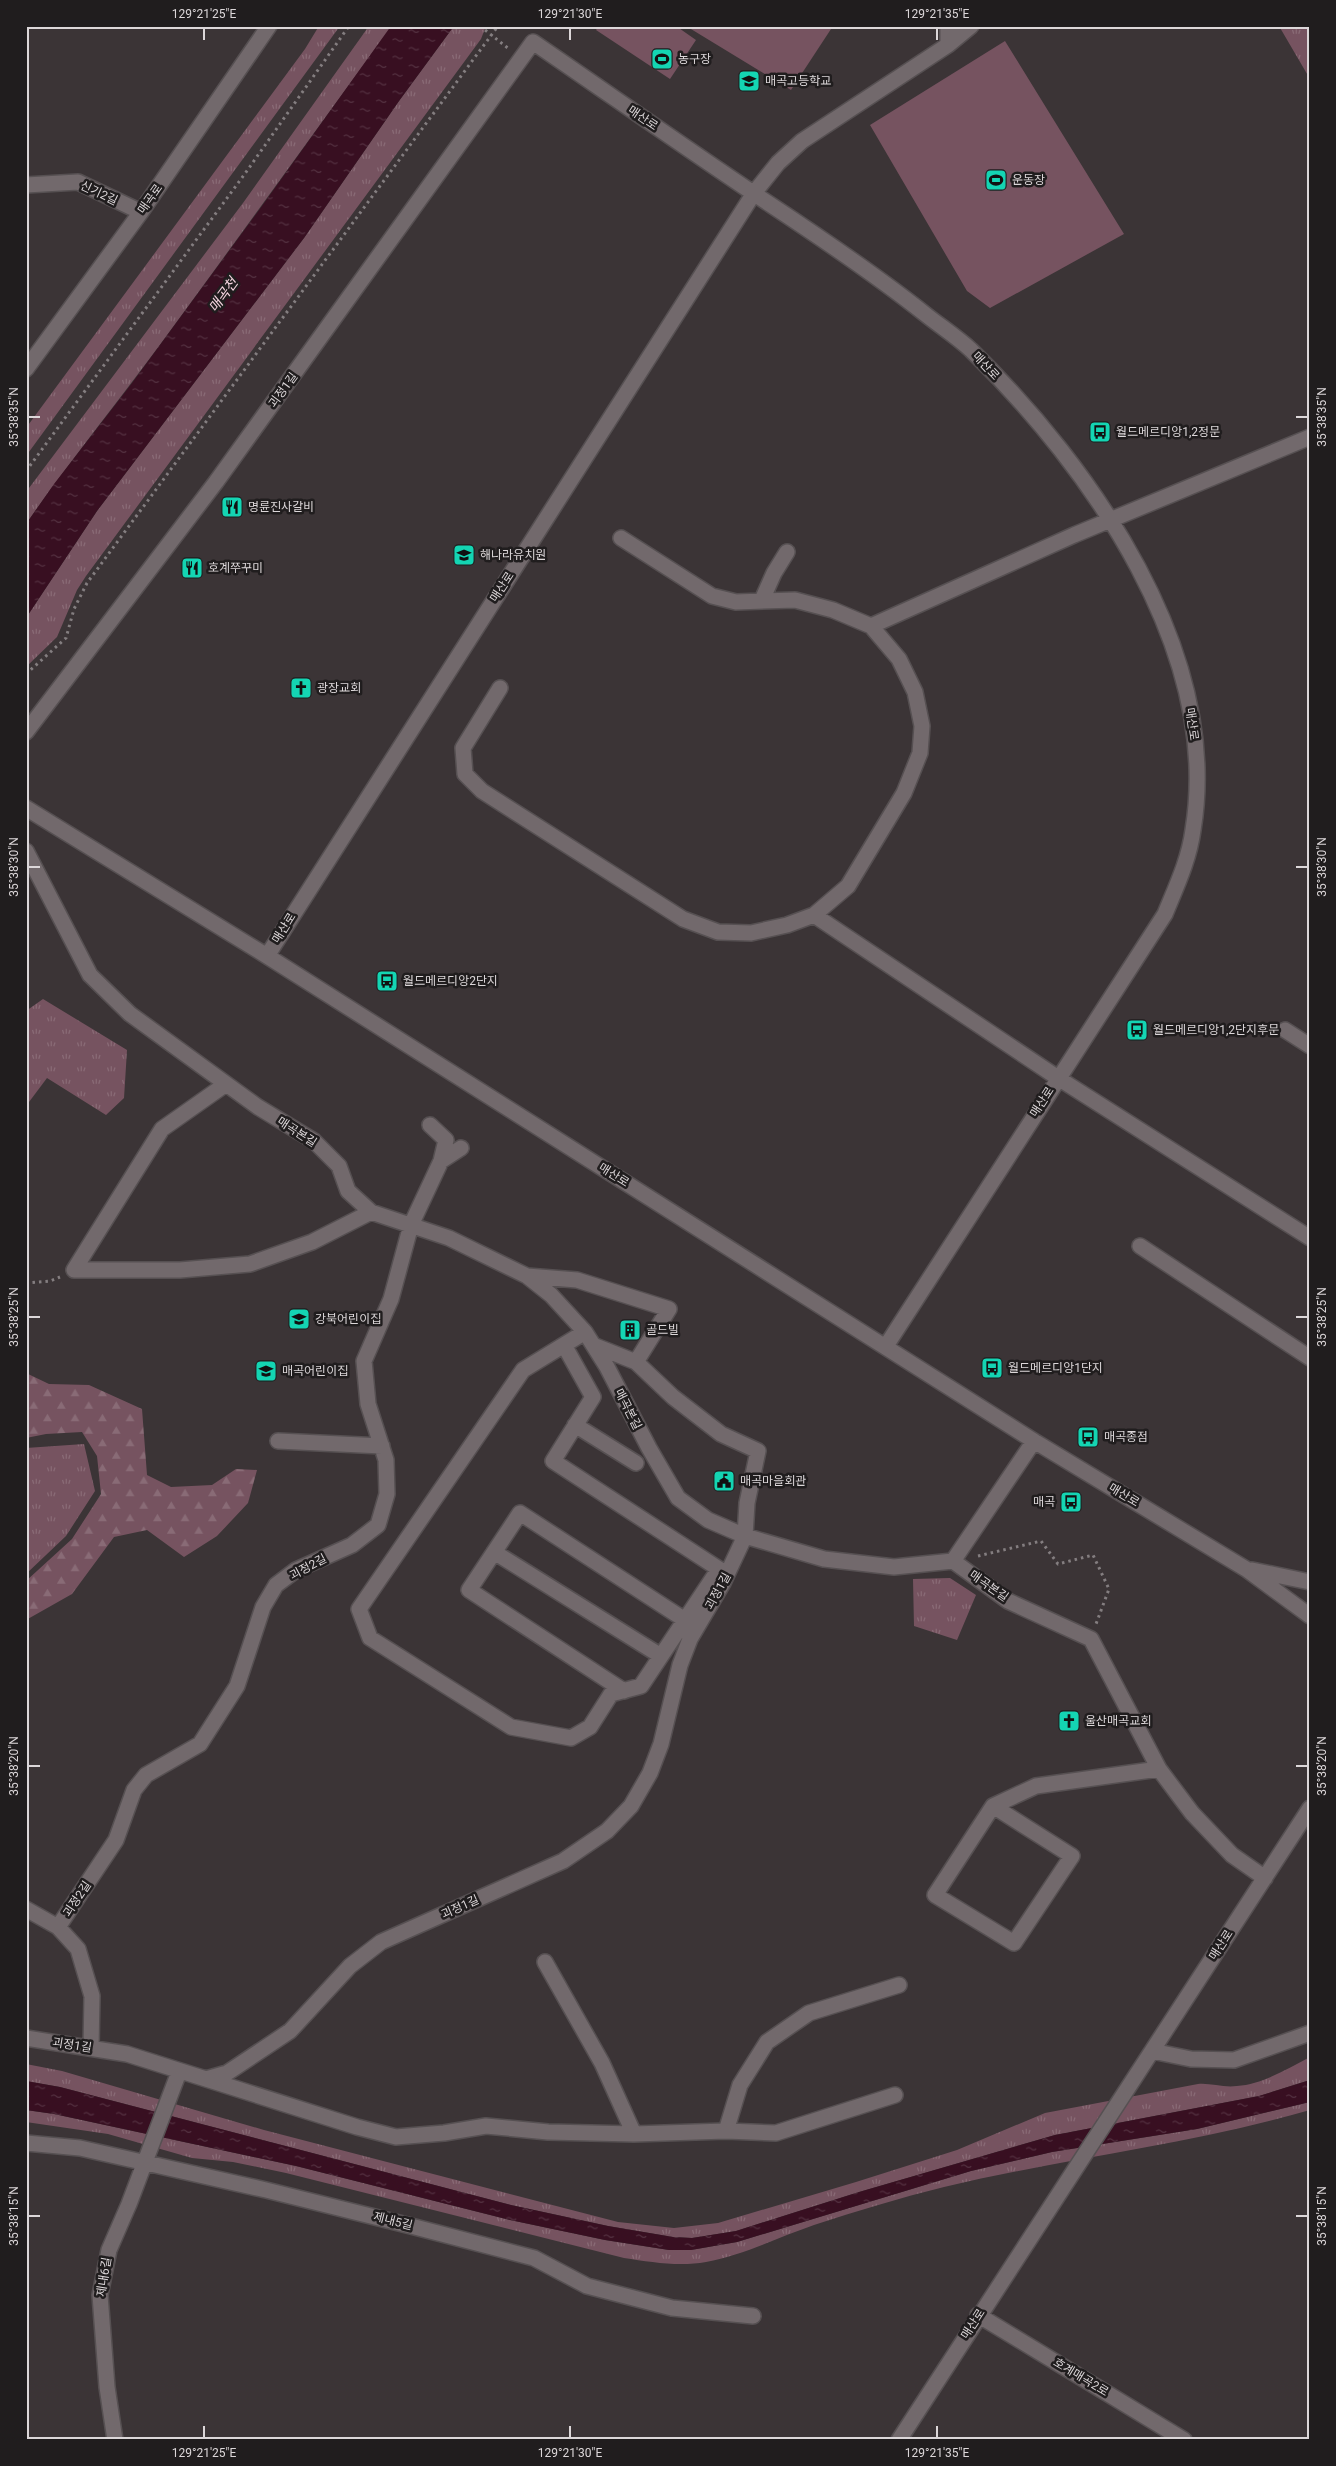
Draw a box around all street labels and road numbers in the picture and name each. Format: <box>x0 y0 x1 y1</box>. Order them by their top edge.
street label: 매산로 <box>625 103 661 133</box>
street label: 신기2길 <box>78 178 120 208</box>
street label: 매곡로 <box>135 181 165 217</box>
street label: 매산로 <box>970 349 1002 383</box>
street label: 괴정1길 <box>266 370 300 410</box>
street label: 매산로 <box>487 569 517 605</box>
street label: 매산로 <box>1183 707 1201 741</box>
street label: 매산로 <box>269 910 299 946</box>
street label: 매산로 <box>1027 1084 1057 1120</box>
street label: 매곡본길 <box>275 1114 319 1150</box>
street label: 매산로 <box>596 1160 632 1190</box>
street label: 매곡본길 <box>612 1386 644 1432</box>
street label: 매산로 <box>1106 1480 1142 1510</box>
street label: 괴정2길 <box>287 1551 329 1583</box>
street label: 매곡본길 <box>967 1568 1011 1604</box>
street label: 괴정1길 <box>702 1570 734 1612</box>
street label: 괴정2길 <box>60 1879 94 1919</box>
street label: 괴정1길 <box>439 1892 481 1922</box>
street label: 매산로 <box>1206 1927 1236 1963</box>
street label: 괴정1길 <box>51 2035 93 2055</box>
street label: 제내5길 <box>372 2209 414 2233</box>
street label: 제내6길 <box>94 2256 114 2298</box>
street label: 매산로 <box>958 2306 988 2342</box>
street label: 호계매곡2로 <box>1051 2355 1111 2399</box>

